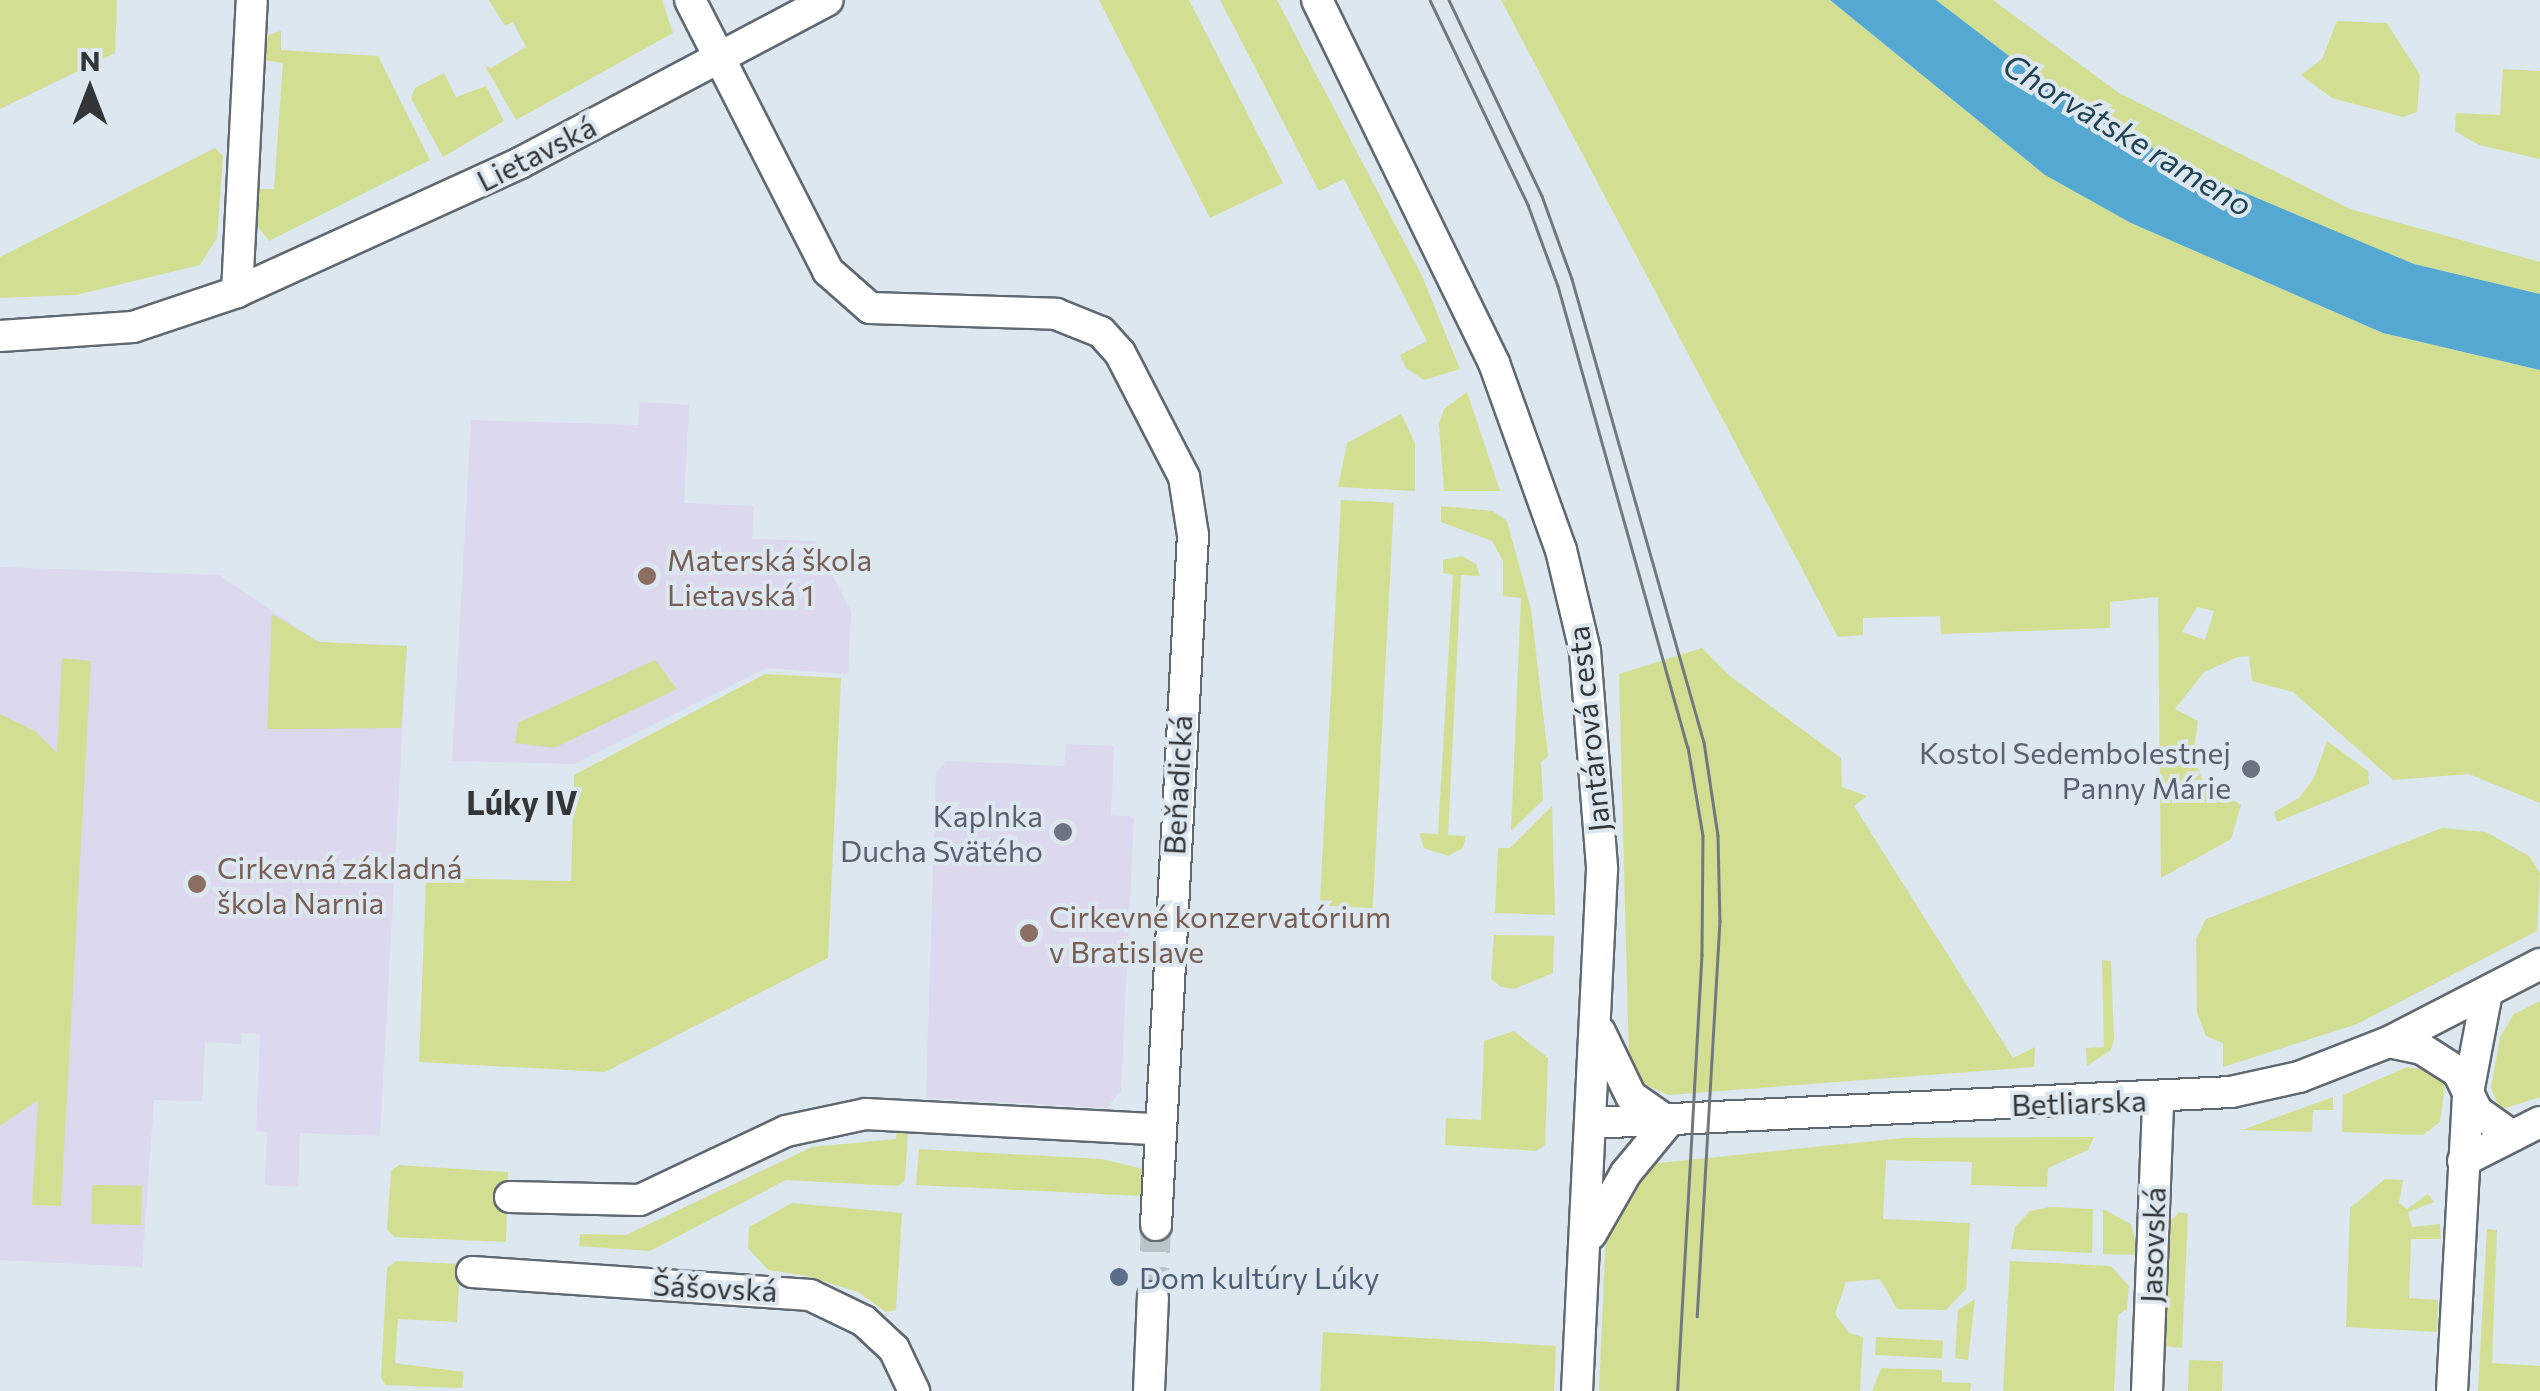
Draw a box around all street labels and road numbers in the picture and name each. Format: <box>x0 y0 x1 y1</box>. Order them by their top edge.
street label: Lietavská <box>470 108 602 198</box>
street label: Jantárová cesta <box>1559 624 1617 834</box>
street label: Beňadická <box>1155 714 1199 856</box>
street label: Betliarska <box>2011 1082 2147 1122</box>
street label: Jasovská <box>2132 1186 2172 1304</box>
street label: Šášovská <box>652 1266 778 1308</box>

